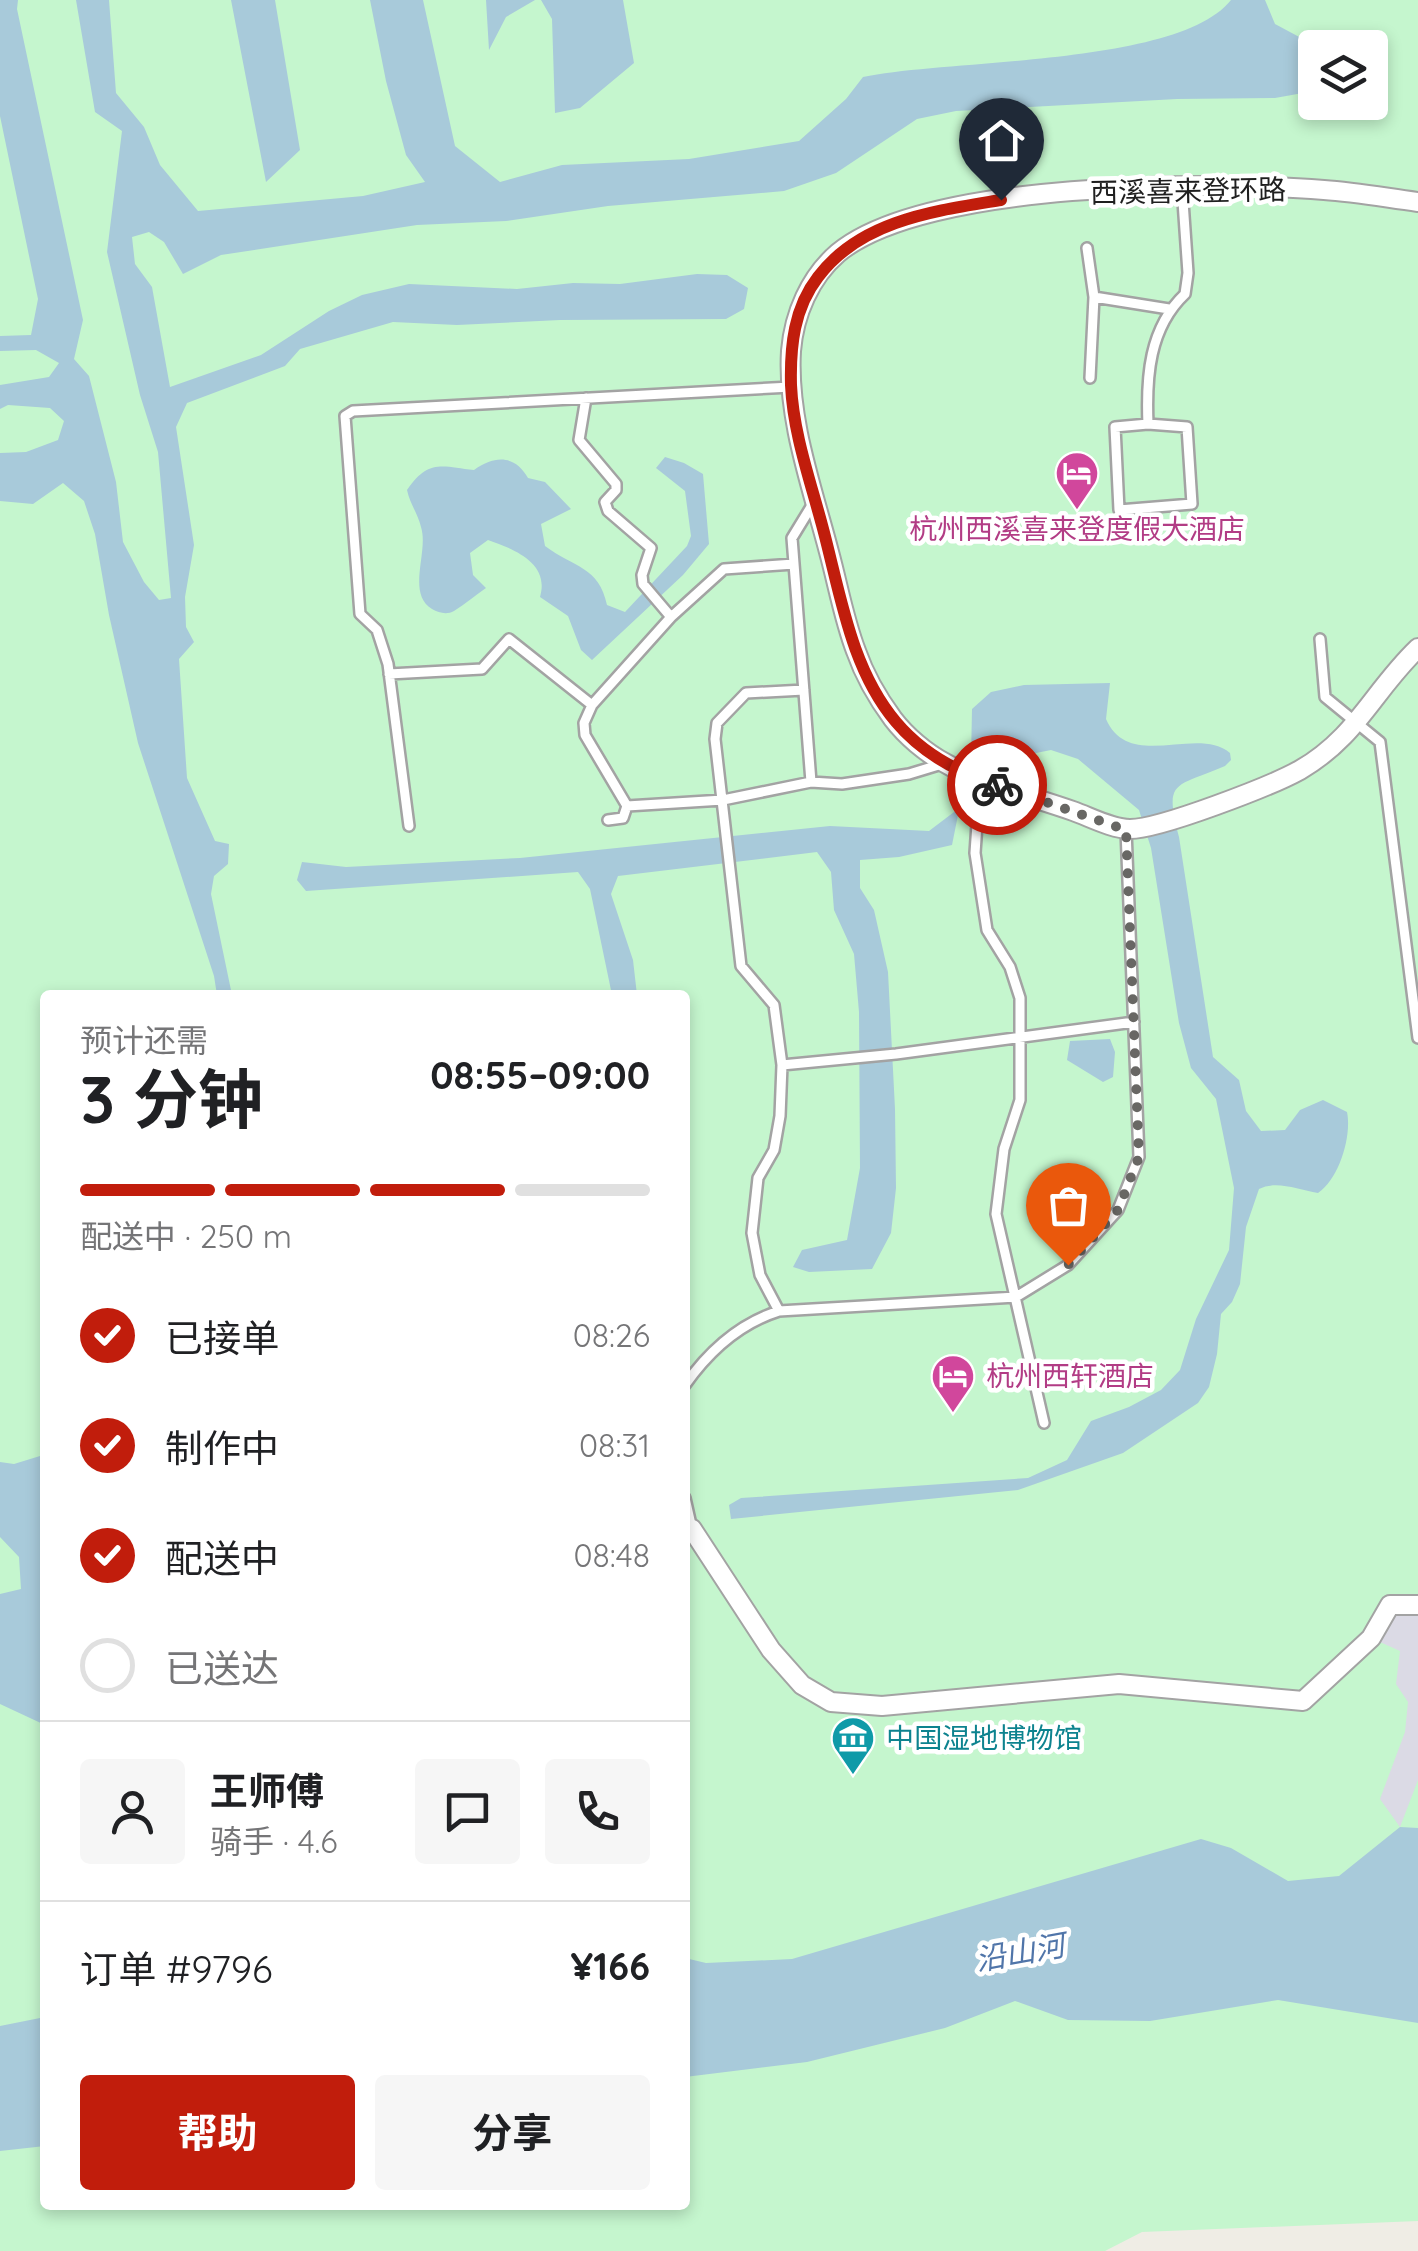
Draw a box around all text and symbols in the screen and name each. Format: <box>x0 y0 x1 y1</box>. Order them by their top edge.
map controls <box>1298 30 1388 120</box>
button: layers <box>1298 30 1388 120</box>
pin <box>959 98 1044 201</box>
icon: home <box>974 113 1029 168</box>
street label: 西溪喜来登环路 <box>1090 171 1286 210</box>
hotel icon: 杭州西溪喜来登度假大酒店 <box>1054 450 1100 511</box>
place label: 杭州西溪喜来登度假大酒店 <box>909 511 1245 546</box>
courier <box>947 735 1047 835</box>
icon: bike <box>970 758 1025 813</box>
text: 预计还需 <box>80 1020 208 1060</box>
text: 08:55–09:00 <box>430 1051 650 1099</box>
text: 3 分钟 <box>80 1058 263 1139</box>
pin <box>1026 1163 1111 1266</box>
icon: bag <box>1041 1178 1096 1233</box>
text: 配送中 · 250 m <box>80 1216 292 1256</box>
icon: check <box>80 1308 135 1363</box>
text: 已接单 <box>165 1314 279 1362</box>
text: 08:26 <box>573 1315 650 1355</box>
hotel icon: 杭州西轩酒店 <box>930 1353 976 1414</box>
place label: 杭州西轩酒店 <box>986 1358 1154 1393</box>
icon: check <box>80 1418 135 1473</box>
text: 制作中 <box>165 1424 279 1472</box>
text: 08:31 <box>579 1425 650 1465</box>
icon: check <box>80 1528 135 1583</box>
text: 配送中 <box>165 1534 279 1582</box>
text: 08:48 <box>574 1535 650 1575</box>
text: 已送达 <box>165 1644 279 1692</box>
museum icon: 中国湿地博物馆 <box>830 1715 876 1776</box>
place label: 中国湿地博物馆 <box>886 1720 1082 1755</box>
button: person <box>80 1759 185 1864</box>
button: chat <box>415 1759 520 1864</box>
button: phone <box>545 1759 650 1864</box>
text: 王师傅 <box>210 1767 324 1815</box>
text: 骑手 · 4.6 <box>210 1821 338 1861</box>
water label: 沿山河 <box>972 1925 1072 1979</box>
text: ¥166 <box>571 1942 650 1990</box>
text: 订单 #9796 <box>80 1945 272 1993</box>
button: 帮助 <box>80 2075 355 2190</box>
button: 分享 <box>375 2075 650 2190</box>

